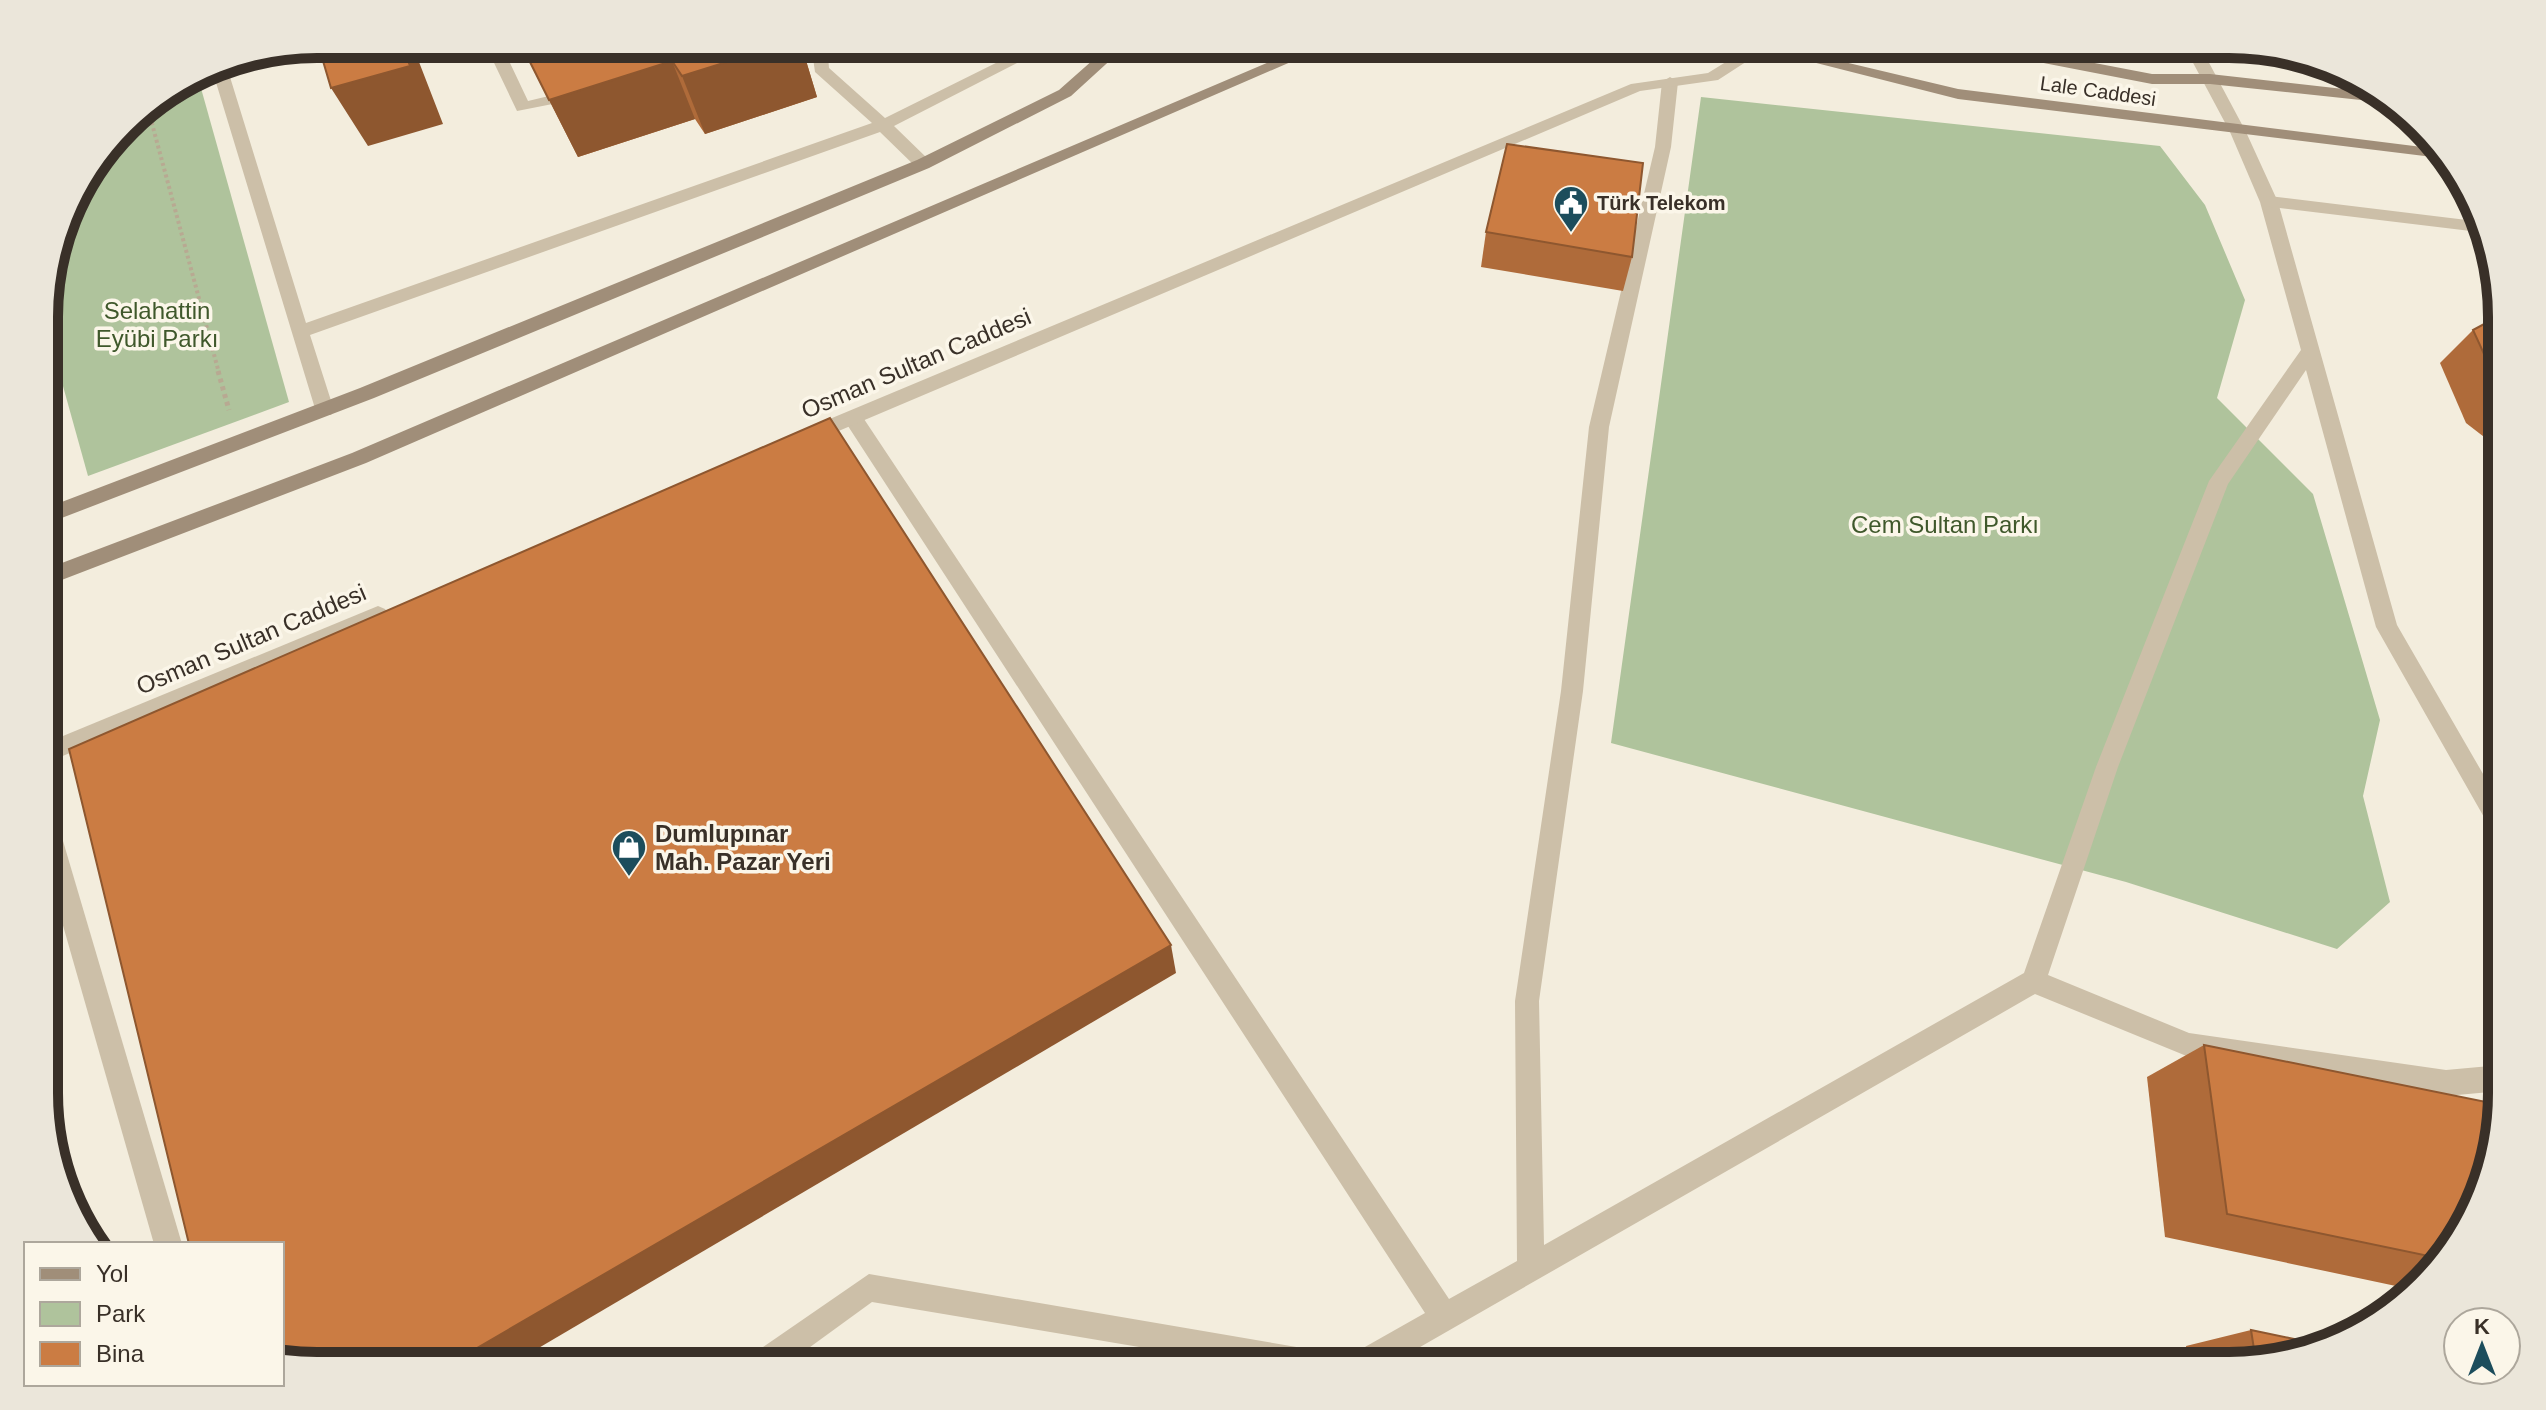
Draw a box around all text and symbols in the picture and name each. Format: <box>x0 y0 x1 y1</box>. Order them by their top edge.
street label: Lale Caddesi <box>2039 72 2157 110</box>
public building icon: Türk Telekom <box>1552 184 1590 234</box>
place label: Türk Telekom <box>1597 192 1726 214</box>
park label: Selahattin Eyübi Parkı <box>96 297 218 352</box>
street label: Osman Sultan Caddesi <box>797 302 1035 424</box>
park label: Cem Sultan Parkı <box>1851 511 2039 538</box>
street label: Osman Sultan Caddesi <box>132 578 370 700</box>
place label: Dumlupınar Mah. Pazar Yeri <box>655 820 831 875</box>
shop icon: Dumlupınar Mah. Pazar Yeri <box>610 828 648 878</box>
legend <box>24 1242 284 1386</box>
text: Yol <box>96 1260 128 1287</box>
text: Park <box>96 1300 146 1327</box>
north arrow <box>2442 1306 2522 1386</box>
text: K <box>2474 1314 2490 1339</box>
text: Bina <box>96 1340 145 1367</box>

